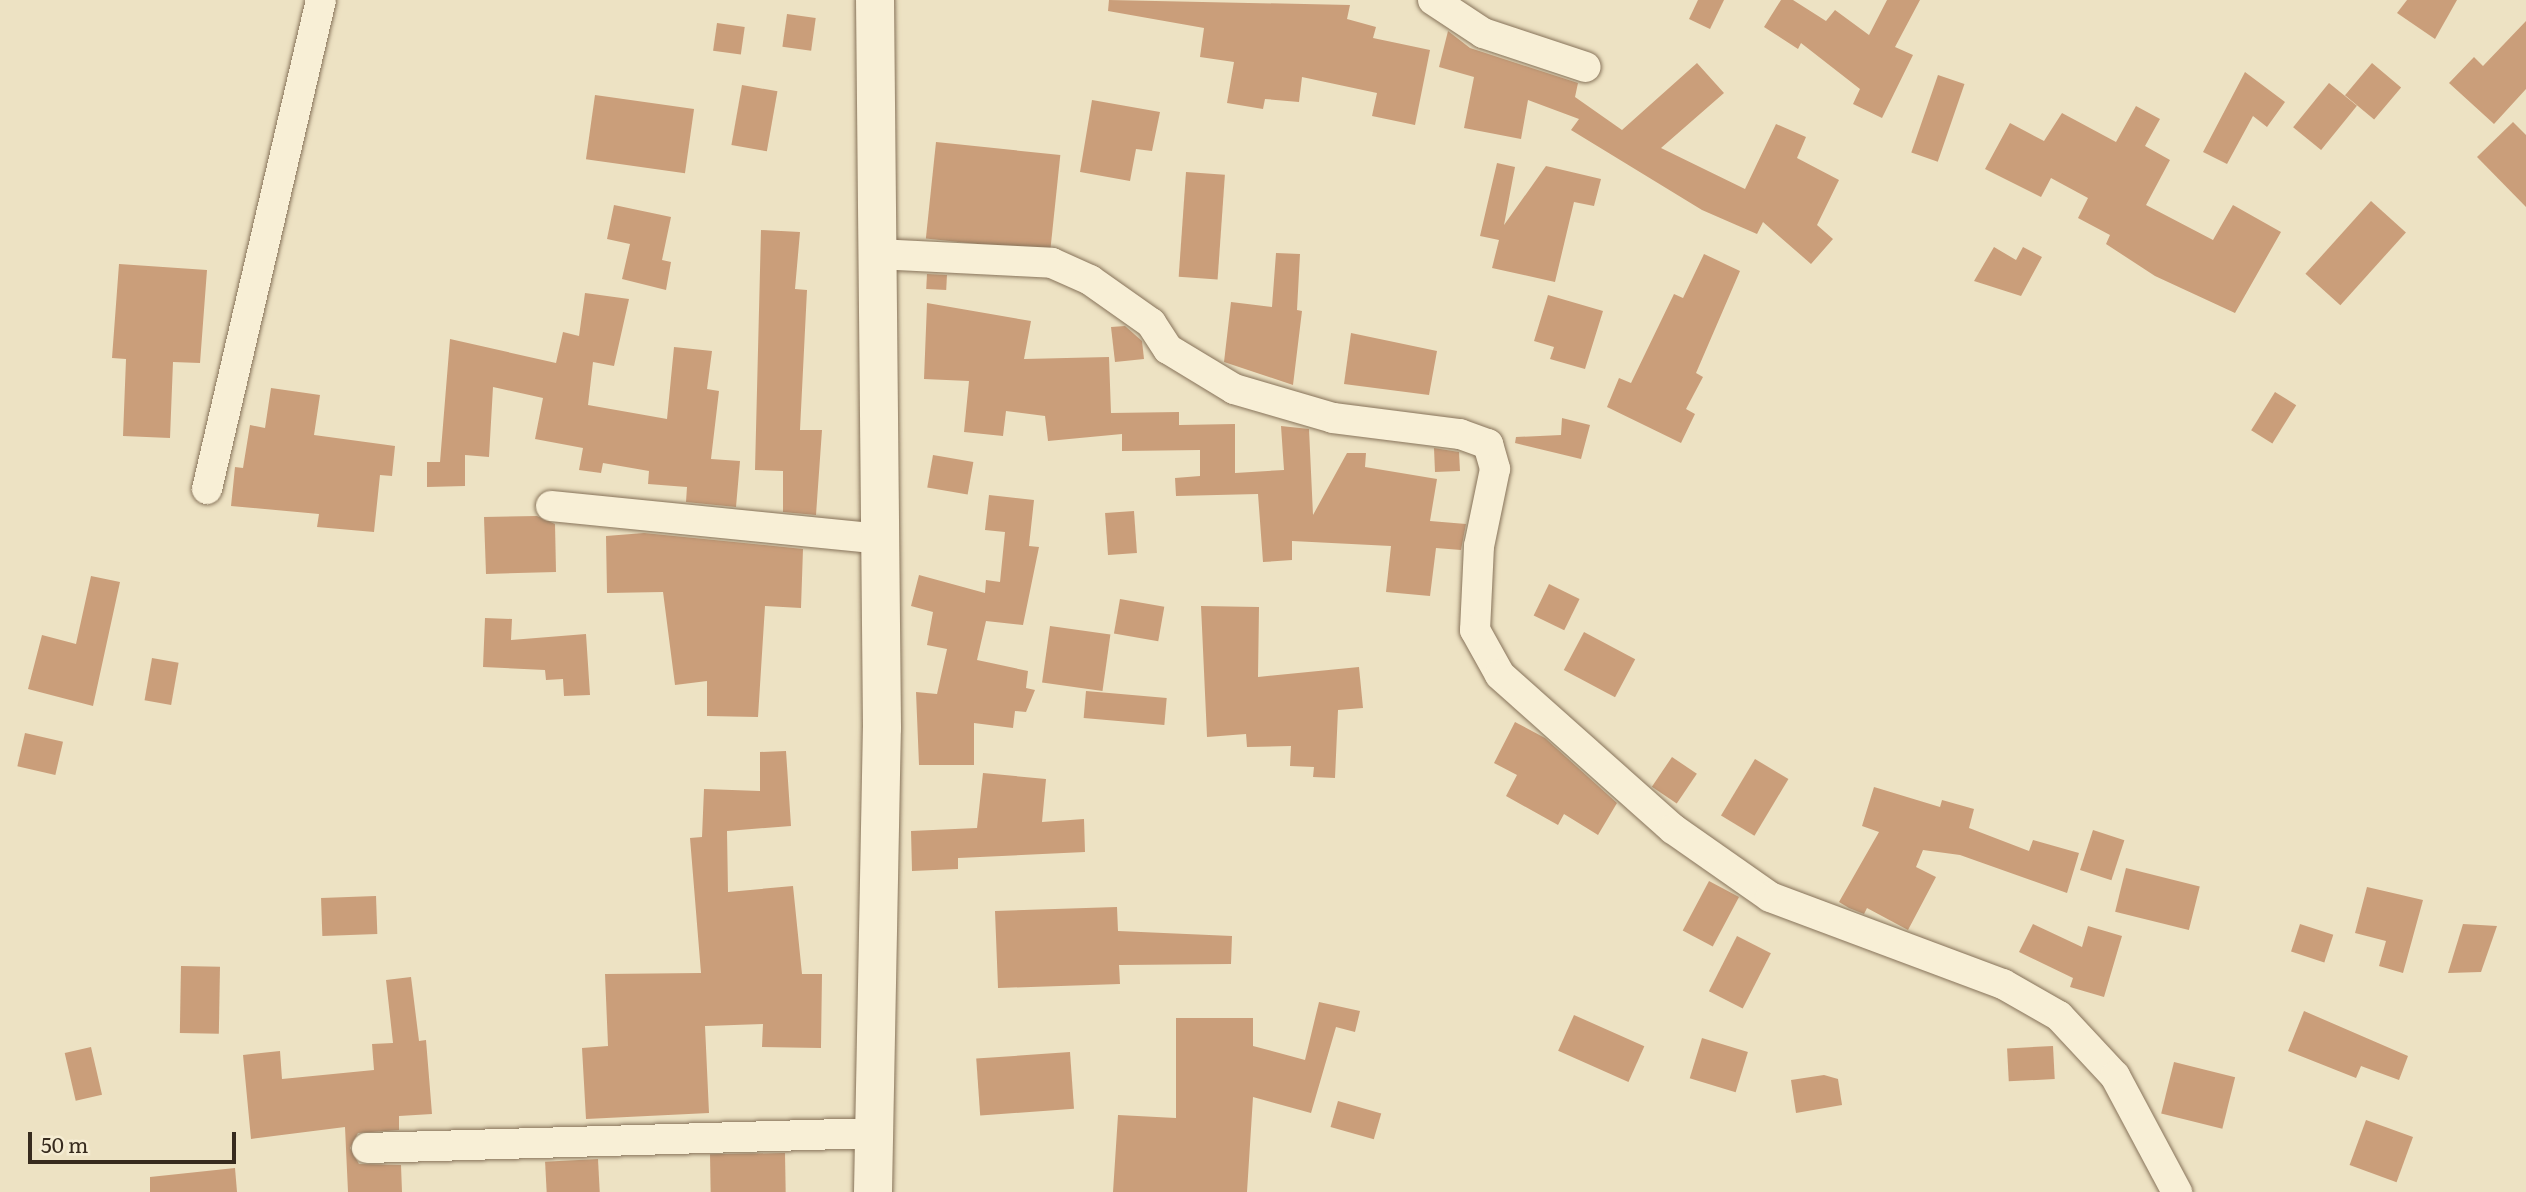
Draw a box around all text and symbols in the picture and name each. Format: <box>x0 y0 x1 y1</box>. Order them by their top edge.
scale bar <box>32 1118 240 1162</box>
text: 50 m <box>41 1128 88 1159</box>

